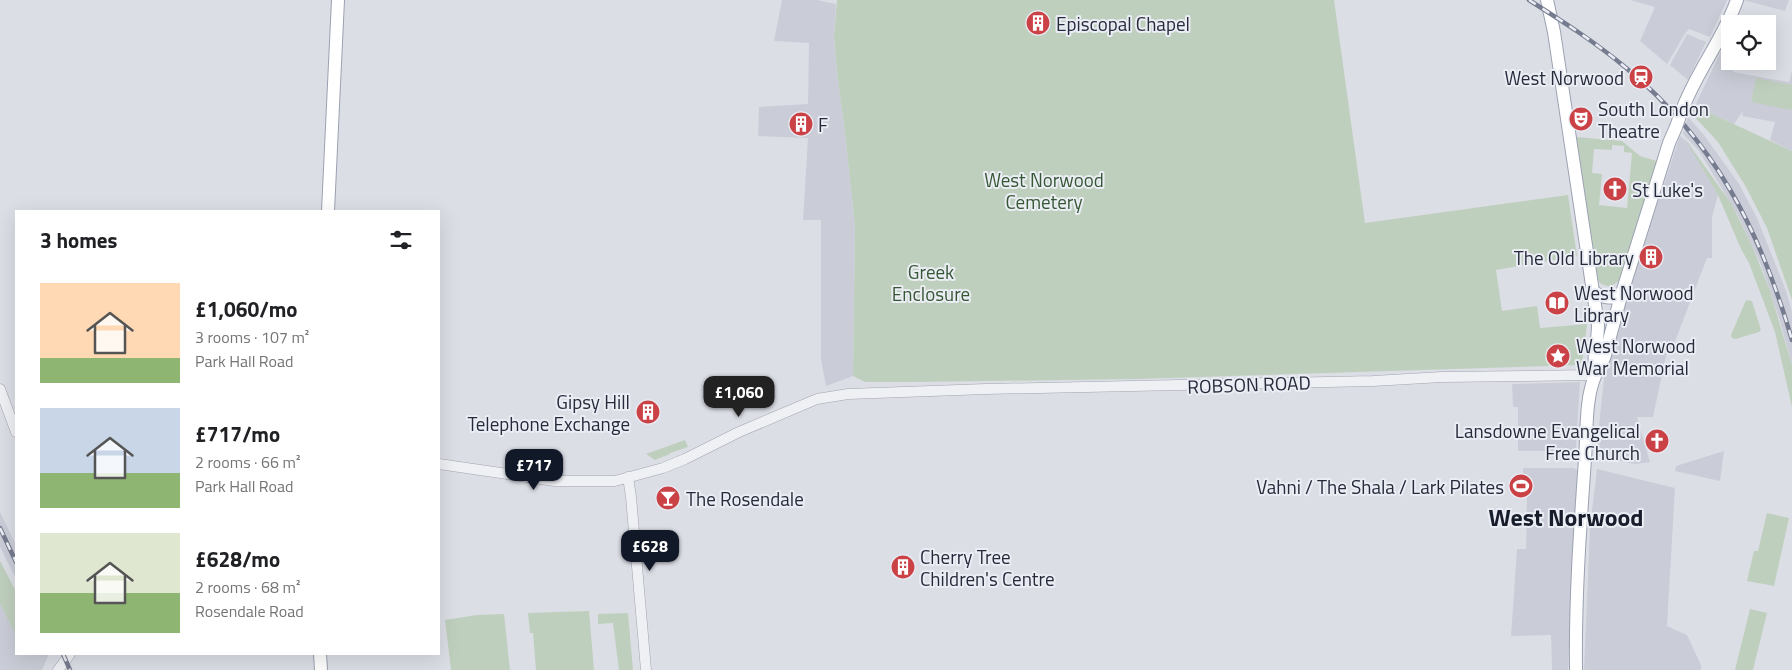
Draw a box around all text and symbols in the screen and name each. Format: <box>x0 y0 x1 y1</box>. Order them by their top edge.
place label: Episcopal Chapel <box>1056 9 1190 38</box>
building icon: Episcopal Chapel <box>1025 10 1051 36</box>
map controls <box>1721 15 1776 70</box>
button: locate <box>1721 15 1776 70</box>
place label: West Norwood <box>1504 63 1624 92</box>
station icon: West Norwood <box>1628 64 1654 90</box>
place label: South London Theatre <box>1598 94 1709 145</box>
theatre icon: South London Theatre <box>1568 106 1594 132</box>
place label: F <box>818 110 828 139</box>
building icon: F <box>788 111 814 137</box>
park label: West Norwood Cemetery <box>984 165 1104 216</box>
place label: St Luke's <box>1632 175 1703 204</box>
church icon: St Luke's <box>1602 176 1628 202</box>
text: 3 homes <box>40 224 117 256</box>
icon: filters <box>387 226 415 254</box>
place label: The Old Library <box>1514 243 1634 272</box>
building icon: The Old Library <box>1638 244 1664 270</box>
park label: Greek Enclosure <box>892 257 970 308</box>
place label: West Norwood Library <box>1574 278 1694 329</box>
library icon: West Norwood Library <box>1544 290 1570 316</box>
text: £1,060/mo <box>195 293 297 325</box>
icon: home <box>80 303 140 363</box>
text: 3 rooms · 107 m² <box>195 325 309 349</box>
place label: West Norwood War Memorial <box>1576 331 1696 382</box>
place icon: West Norwood War Memorial <box>1545 343 1571 369</box>
text: Park Hall Road <box>195 349 294 373</box>
street label: ROBSON ROAD <box>1187 367 1311 401</box>
pin: £1,060 <box>698 376 780 418</box>
text: £1,060 <box>714 380 764 404</box>
place label: Gipsy Hill Telephone Exchange <box>467 387 630 438</box>
building icon: Gipsy Hill Telephone Exchange <box>635 399 661 425</box>
place label: Lansdowne Evangelical Free Church <box>1455 416 1640 467</box>
text: £717/mo <box>195 418 280 450</box>
icon: home <box>80 428 140 488</box>
church icon: Lansdowne Evangelical Free Church <box>1644 428 1670 454</box>
pin: £717 <box>504 448 564 491</box>
text: 2 rooms · 66 m² <box>195 450 300 474</box>
text: £717 <box>516 453 552 477</box>
place label: Vahni / The Shala / Lark Pilates <box>1256 472 1504 501</box>
sports icon: Vahni / The Shala / Lark Pilates <box>1508 473 1534 499</box>
text: Park Hall Road <box>195 474 294 498</box>
place label: The Rosendale <box>686 484 804 513</box>
bar icon: The Rosendale <box>655 485 681 511</box>
district label: West Norwood <box>1489 499 1643 535</box>
pin: £628 <box>620 530 680 572</box>
text: £628 <box>632 534 668 558</box>
place label: Cherry Tree Children's Centre <box>920 542 1055 593</box>
text: £628/mo <box>195 543 280 575</box>
icon: home <box>80 553 140 613</box>
building icon: Cherry Tree Children's Centre <box>890 554 916 580</box>
text: 2 rooms · 68 m² <box>195 575 300 599</box>
text: Rosendale Road <box>195 599 304 623</box>

